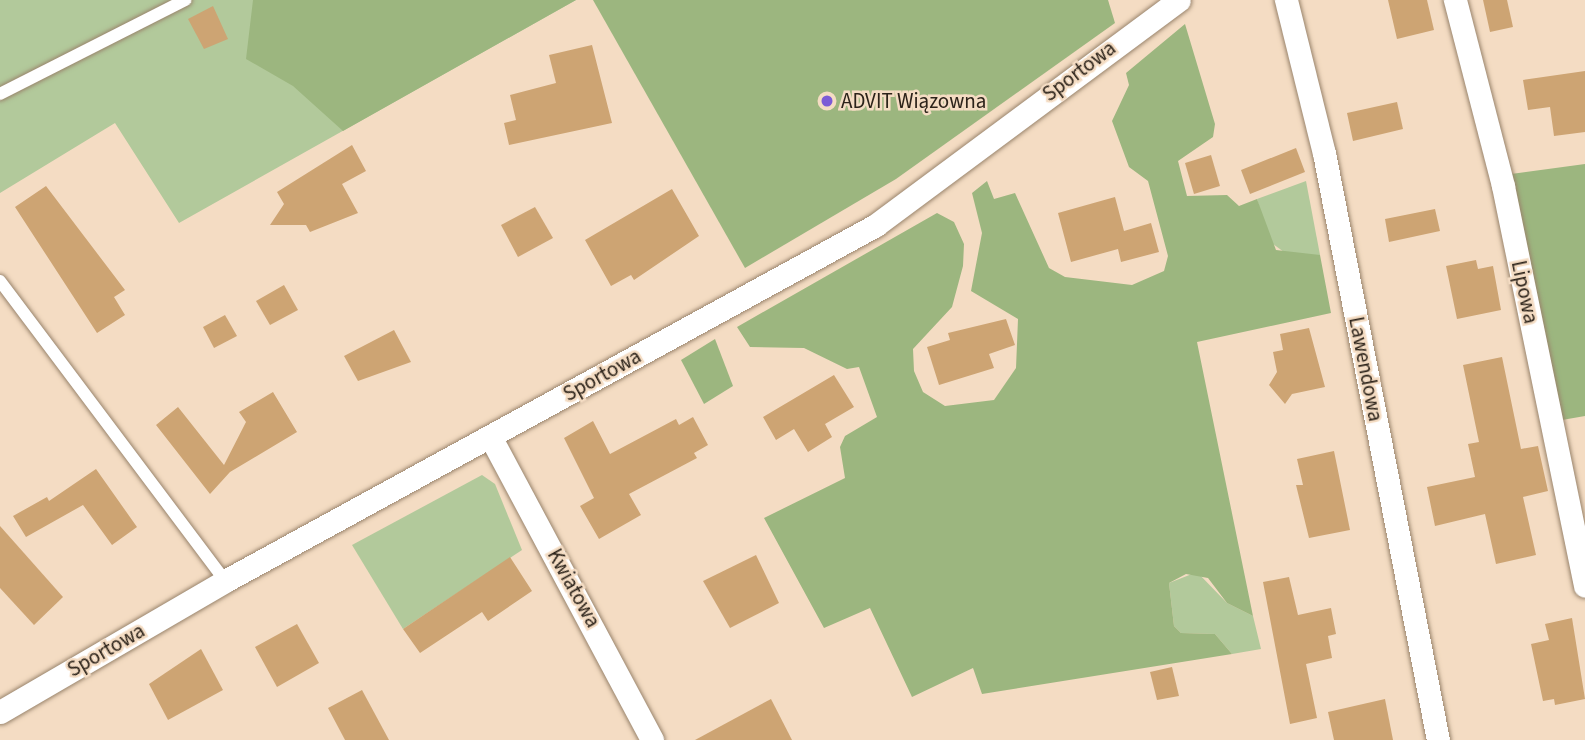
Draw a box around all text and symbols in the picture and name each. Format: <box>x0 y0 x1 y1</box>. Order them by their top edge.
street label: Sportowa <box>1037 35 1121 107</box>
place label: ADVIT Wiązowna <box>841 88 986 114</box>
marker: ADVIT Wiązowna <box>819 93 835 109</box>
street label: Lipowa <box>1506 258 1544 326</box>
street label: Lawendowa <box>1344 314 1388 424</box>
street label: Sportowa <box>559 343 645 407</box>
street label: Kwiatowa <box>542 544 606 632</box>
street label: Sportowa <box>63 618 149 682</box>

